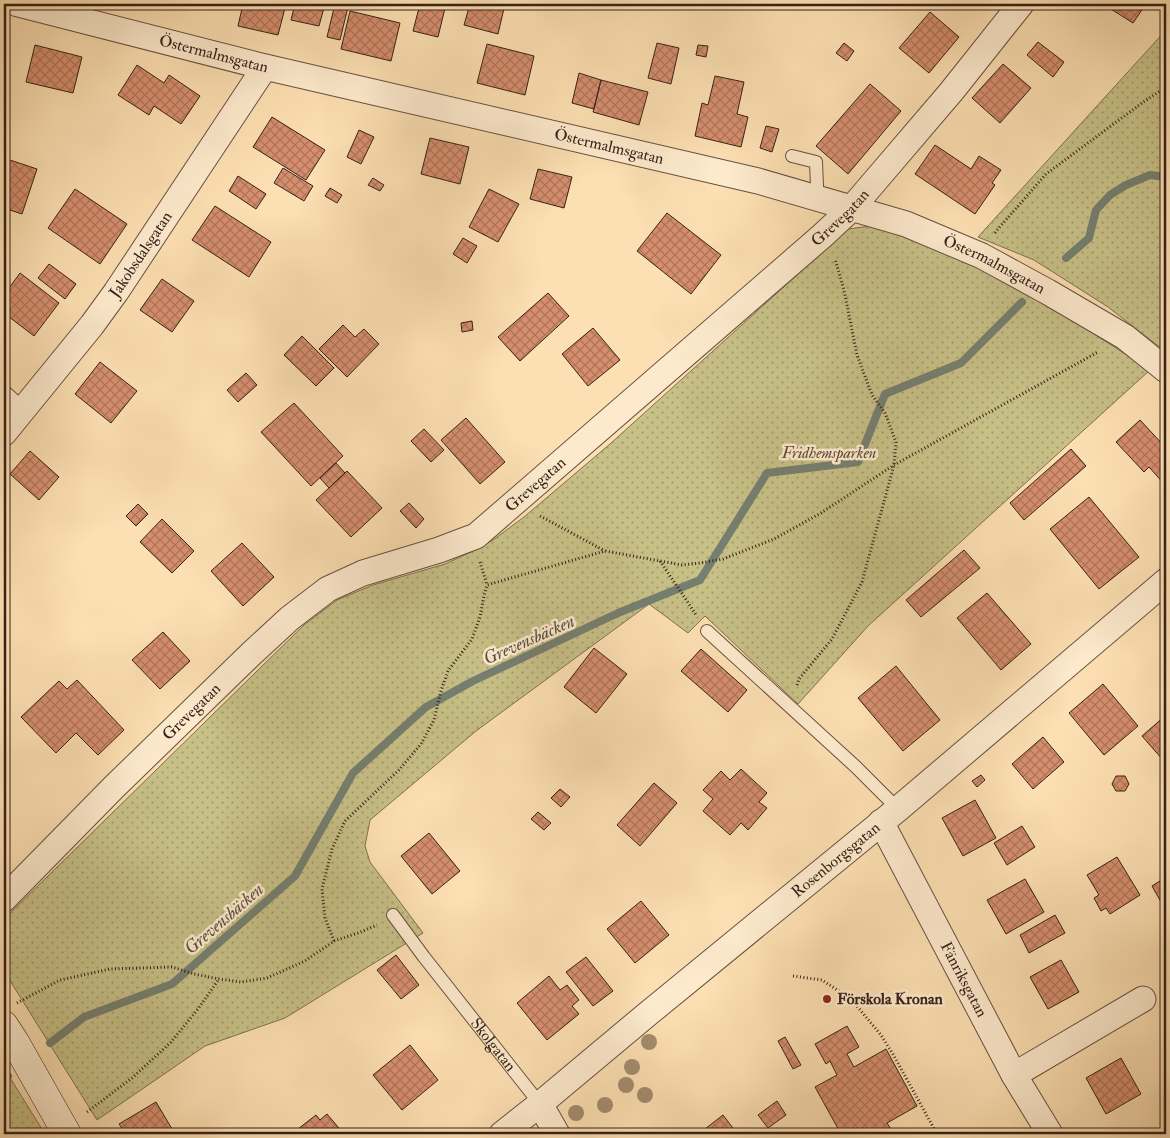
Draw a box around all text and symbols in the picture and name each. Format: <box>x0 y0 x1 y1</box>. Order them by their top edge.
street label: Östermalmsgatan <box>157 30 270 77</box>
street label: Östermalmsgatan <box>552 124 666 169</box>
street label: Grevegatan <box>807 185 874 251</box>
street label: Jakobsdalsgatan <box>104 208 177 303</box>
street label: Östermalmsgatan <box>940 231 1049 299</box>
park label: Fridhemsparken <box>781 443 876 463</box>
street label: Grevegatan <box>501 453 570 516</box>
water label: Grevensbäcken <box>480 610 578 670</box>
street label: Grevegatan <box>158 679 225 745</box>
street label: Rosenborgsgatan <box>787 818 884 902</box>
water label: Grevensbäcken <box>180 878 268 960</box>
street label: Fänriksgatan <box>936 938 992 1021</box>
place label: Förskola Kronan <box>837 989 943 1009</box>
marker: Förskola Kronan <box>821 993 833 1005</box>
street label: Skolgatan <box>466 1014 520 1075</box>

